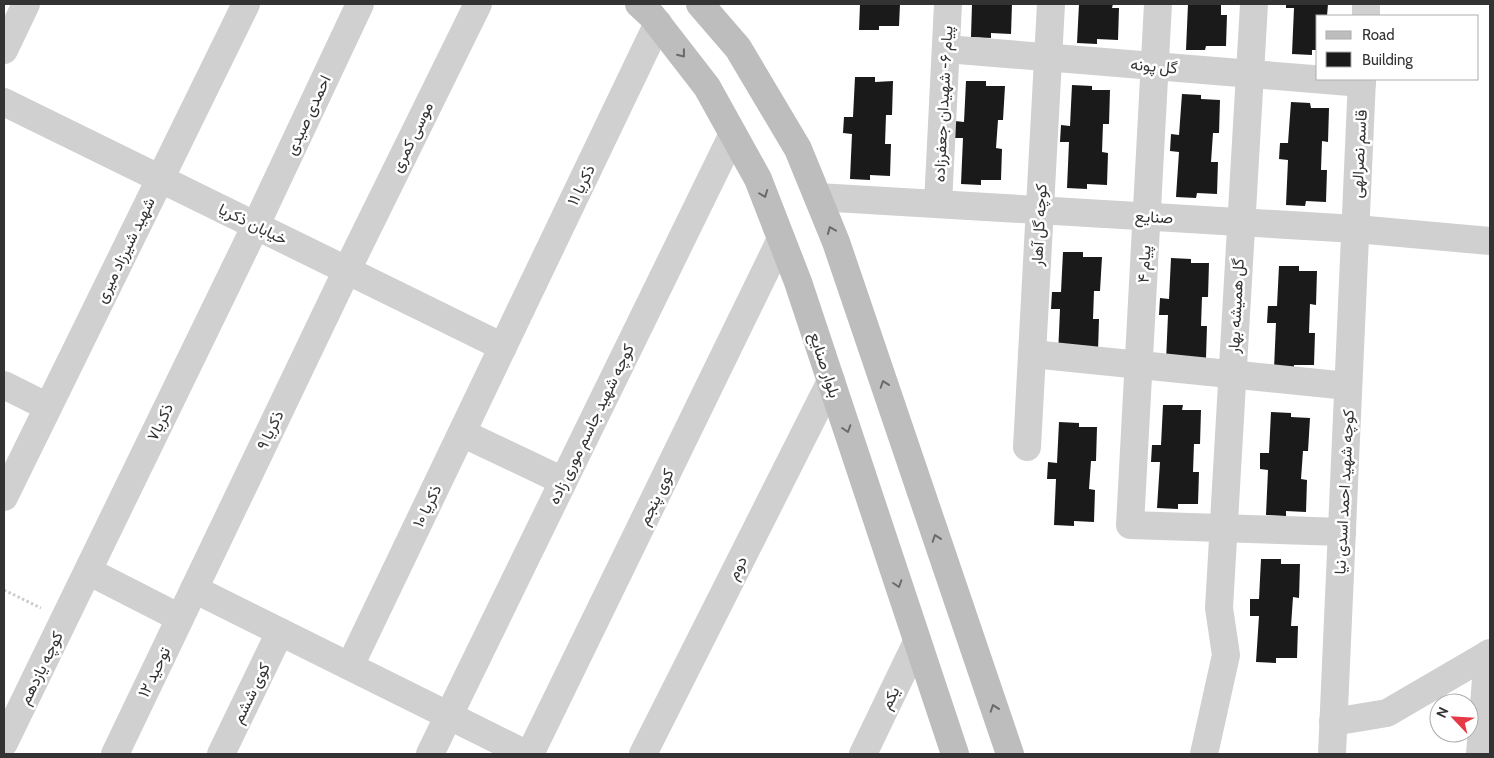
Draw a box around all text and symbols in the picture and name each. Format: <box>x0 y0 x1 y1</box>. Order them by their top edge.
legend <box>1316 15 1479 80</box>
street label: پیام ۶- شهیدان جعفرزاده <box>929 25 959 183</box>
text: Road <box>1362 26 1395 44</box>
one-way arrow <box>676 48 685 58</box>
text: Building <box>1362 51 1413 69</box>
street label: گل پونه <box>1129 54 1178 80</box>
street label: احمدی صیدی <box>281 72 336 158</box>
street label: موسی کمری <box>387 99 438 176</box>
street label: قاسم نصرالهی <box>1347 109 1372 199</box>
street label: ذکریا ۱۱ <box>563 162 600 209</box>
street label: کوچه گل آهار <box>1027 183 1053 268</box>
one-way arrow <box>758 189 768 198</box>
street label: شهید شیرزاد میری <box>91 194 160 306</box>
street label: خیابان ذکریا <box>215 199 291 250</box>
street label: صنایع <box>1134 207 1174 229</box>
one-way arrow <box>827 226 837 235</box>
street label: پیام ۴ <box>1134 245 1156 283</box>
street label: گل همیشه بهار <box>1224 258 1249 355</box>
street label: بلوار صنایع <box>804 330 845 401</box>
street label: کوچه شهید جاسم موری زاده <box>544 341 640 508</box>
one-way arrow <box>880 380 890 389</box>
street label: ذکریا۷ <box>143 400 178 444</box>
street label: ذکریا ۹ <box>252 407 288 453</box>
street label: کوچه شهید احمد اسدی نیا <box>1330 409 1360 575</box>
one-way arrow <box>841 425 851 433</box>
street label: کوی پنجم <box>634 466 680 529</box>
street label: ذکریا ۱۰ <box>409 482 446 531</box>
one-way arrow <box>932 534 942 542</box>
street label: دوم <box>723 553 752 584</box>
one-way arrow <box>892 579 902 587</box>
street label: کوچه یازدهم <box>15 628 69 709</box>
street label: توحید ۱۲ <box>134 644 175 701</box>
street label: کوی ششم <box>228 659 275 727</box>
street label: یکم <box>876 683 905 713</box>
north arrow <box>1429 693 1479 743</box>
one-way arrow <box>990 704 1000 713</box>
text: N <box>1432 704 1452 721</box>

